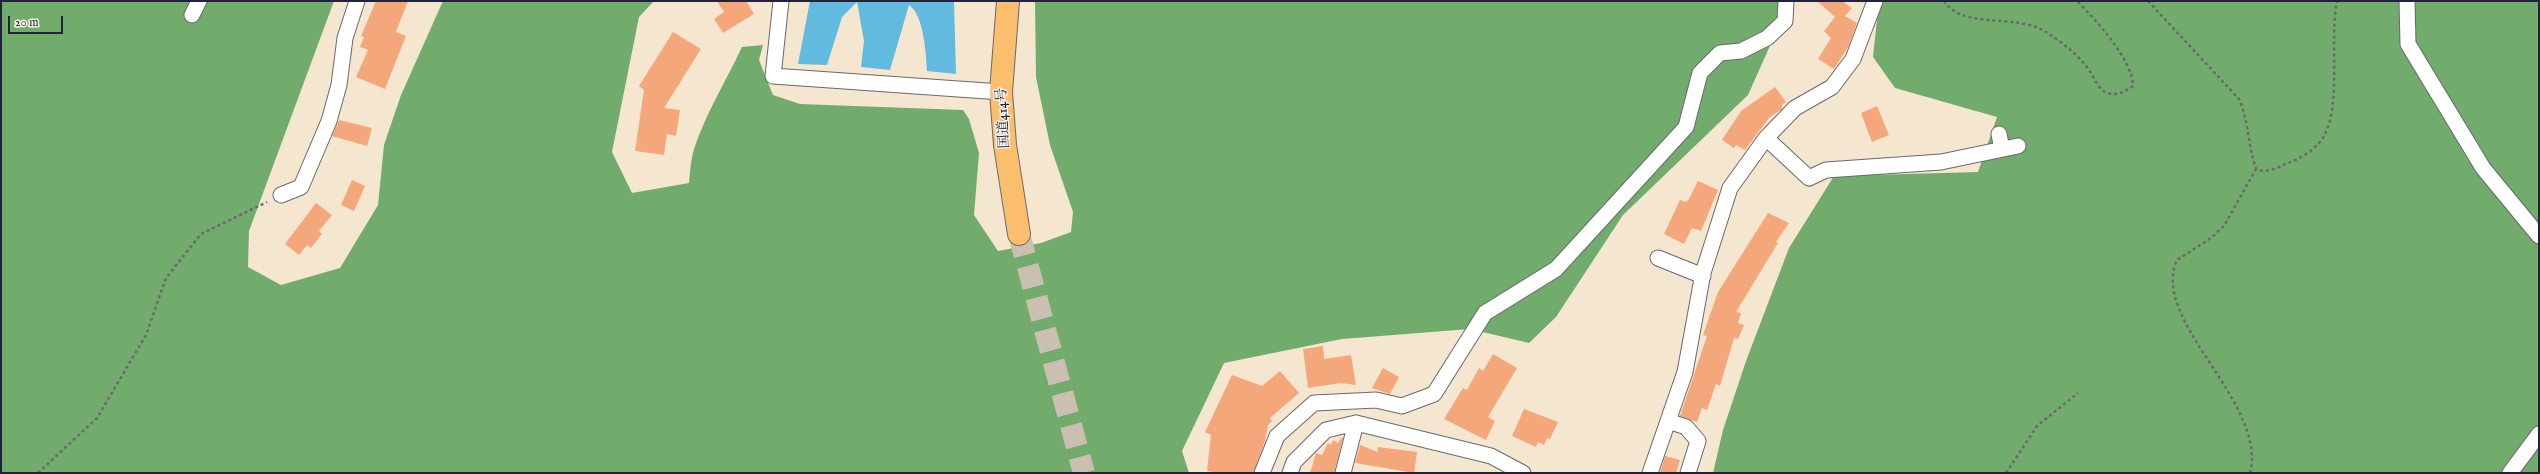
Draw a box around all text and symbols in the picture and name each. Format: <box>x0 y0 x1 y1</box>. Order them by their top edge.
scale bar <box>10 8 65 34</box>
text: 20 m <box>15 15 38 30</box>
street label: 国道414号 <box>994 87 1014 149</box>

